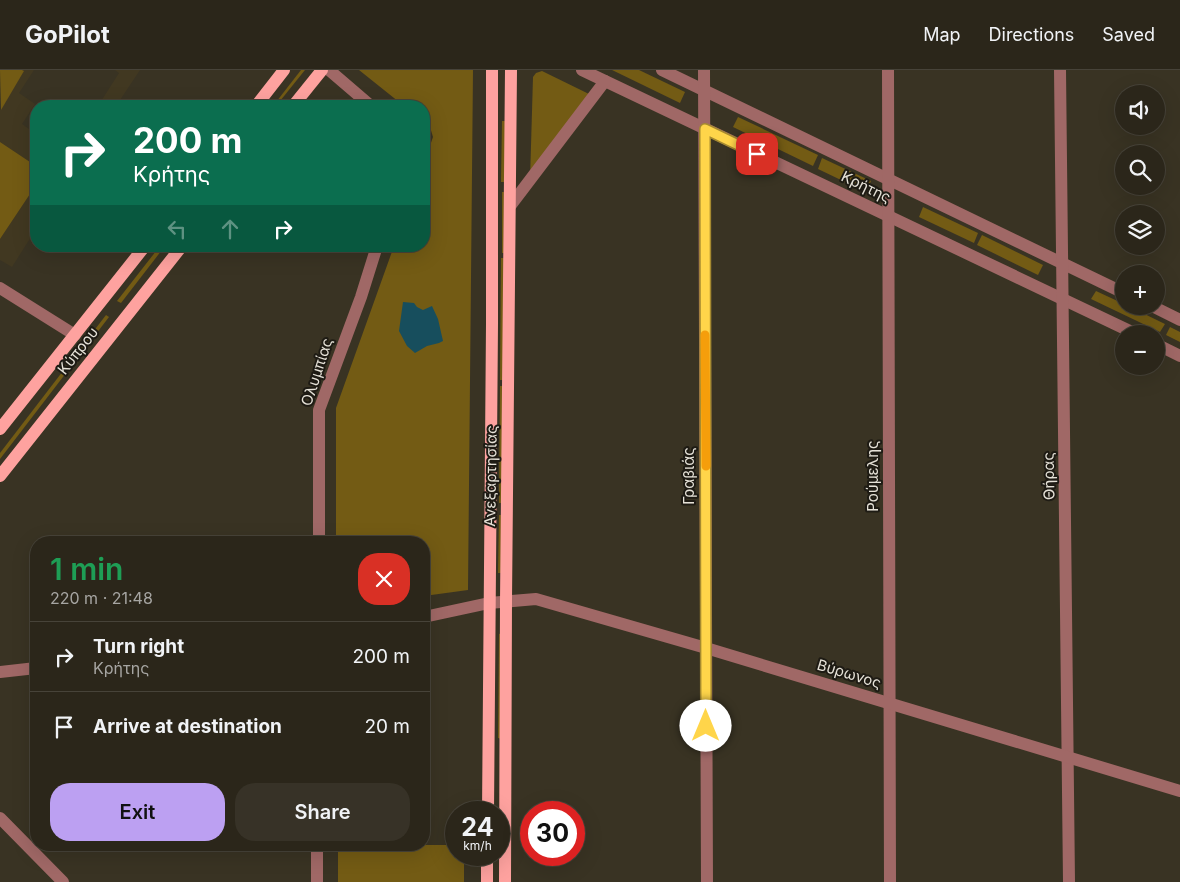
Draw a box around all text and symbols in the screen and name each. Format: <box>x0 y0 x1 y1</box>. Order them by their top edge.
text: GoPilot <box>25 20 110 49</box>
text: Map <box>923 24 961 45</box>
text: Directions <box>989 24 1074 45</box>
text: Saved <box>1102 24 1155 45</box>
map controls <box>1115 85 1165 375</box>
button: sound <box>1115 85 1165 135</box>
text: 200 m <box>133 119 242 161</box>
icon: right <box>50 120 115 185</box>
pin <box>736 133 778 175</box>
icon: arrive <box>743 140 771 168</box>
button: search <box>1115 145 1165 195</box>
text: Κρήτης <box>133 161 210 187</box>
street label: Κρήτης <box>838 166 894 207</box>
button: layers <box>1115 205 1165 255</box>
icon: left <box>163 215 191 243</box>
icon: ahead <box>216 215 244 243</box>
icon: right <box>269 215 297 243</box>
button: + <box>1115 265 1165 315</box>
street label: Κύπρου <box>53 323 102 378</box>
button: − <box>1115 325 1165 375</box>
street label: Ολυμπίας <box>297 335 336 408</box>
street label: Ανεξαρτησίας <box>480 425 501 527</box>
street label: Ρούμελης <box>863 440 882 512</box>
street label: Γραβιάς <box>679 447 698 505</box>
street label: Θήρας <box>1039 452 1058 500</box>
text: 1 min <box>50 551 123 587</box>
button: close <box>358 553 410 605</box>
text: 220 m · 21:48 <box>50 588 153 608</box>
text: Turn right <box>93 635 184 658</box>
icon: right <box>50 643 78 671</box>
text: 200 m <box>352 645 410 668</box>
street label: Βύρωνος <box>815 655 883 692</box>
text: Κρήτης <box>93 658 149 678</box>
position arrow <box>679 699 731 751</box>
icon: arrive <box>50 713 78 741</box>
text: Arrive at destination <box>93 715 282 738</box>
text: 20 m <box>364 715 410 738</box>
button: Exit <box>50 783 225 841</box>
button: Share <box>235 783 410 841</box>
speed limit sign: 30 <box>520 801 585 866</box>
text: 24 <box>461 812 494 842</box>
text: km/h <box>463 838 492 853</box>

